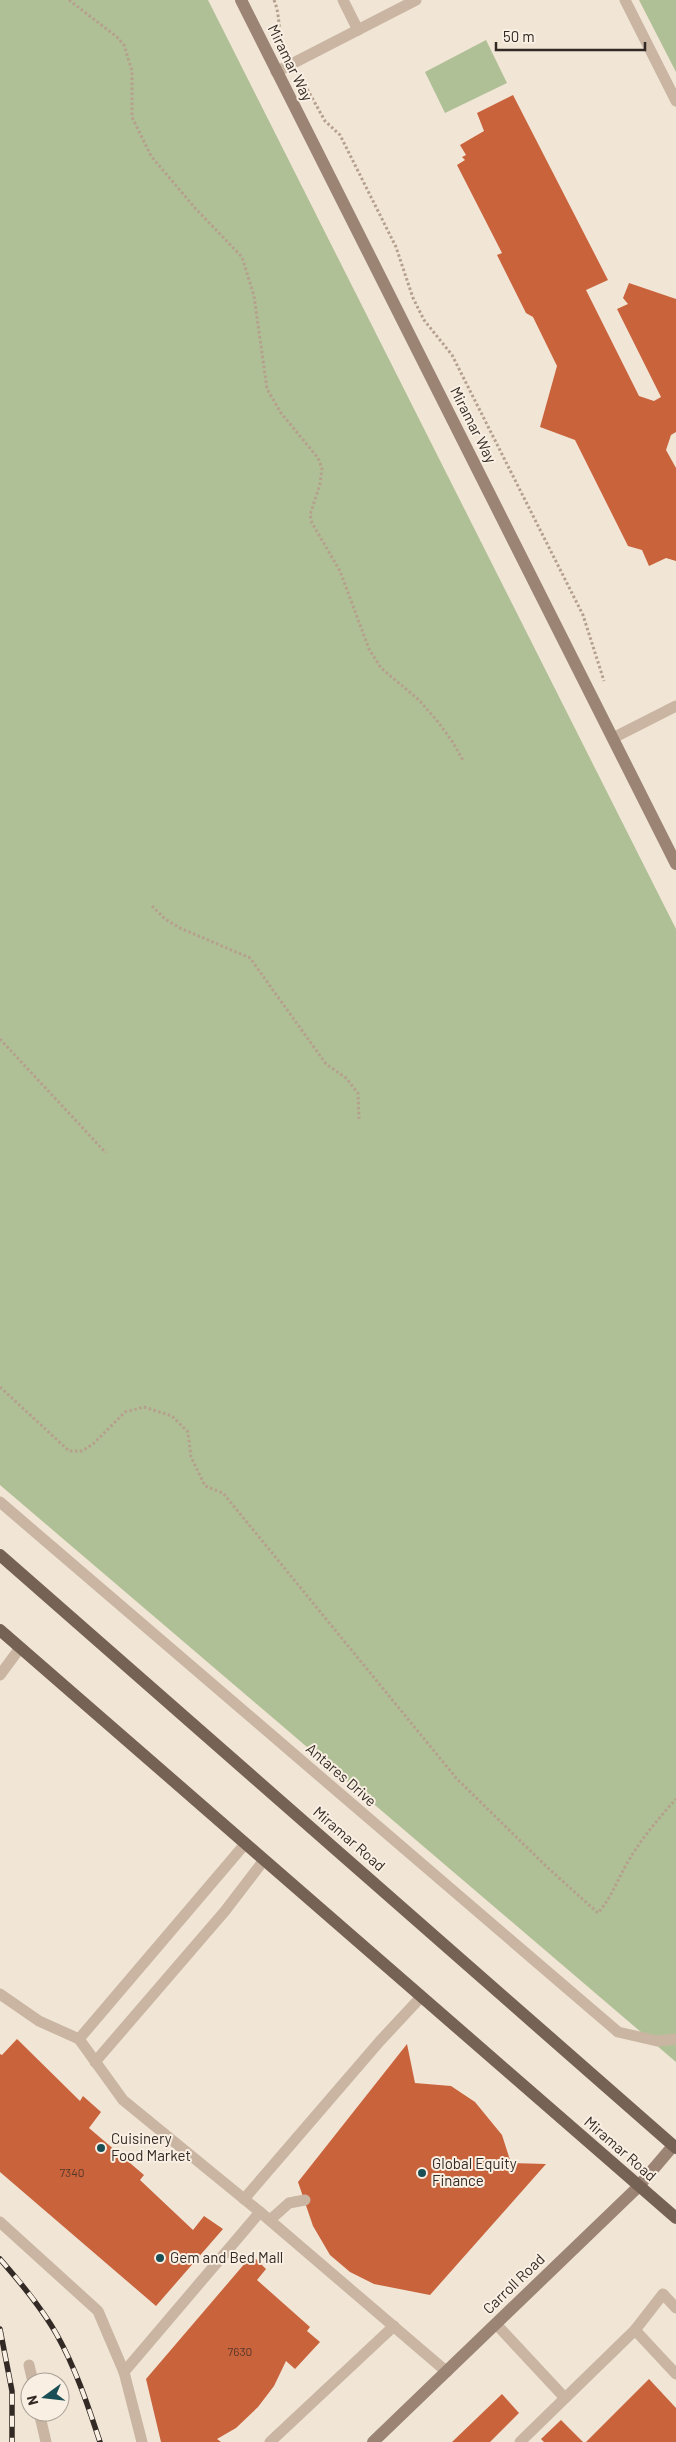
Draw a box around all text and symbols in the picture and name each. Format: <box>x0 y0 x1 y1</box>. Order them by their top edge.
scale bar <box>496 20 645 52</box>
street label: Miramar Way <box>265 21 317 104</box>
text: 50 m <box>503 27 535 45</box>
street label: Miramar Way <box>447 383 501 466</box>
street label: Antares Drive <box>303 1739 380 1810</box>
street label: Miramar Road <box>310 1802 389 1874</box>
street label: Miramar Road <box>581 2112 660 2184</box>
place label: Cuisinery Food Market <box>111 2129 191 2164</box>
marker: Cuisinery Food Market <box>95 2142 107 2154</box>
place label: Global Equity Finance <box>432 2154 517 2189</box>
house number: 7340 <box>59 2165 85 2179</box>
marker: Global Equity Finance <box>416 2167 428 2179</box>
place label: Gem and Bed Mall <box>170 2248 283 2266</box>
street label: Carroll Road <box>479 2249 548 2317</box>
marker: Gem and Bed Mall <box>154 2252 166 2264</box>
house number: 7630 <box>228 2344 252 2358</box>
north arrow <box>20 2372 70 2422</box>
text: N <box>23 2394 41 2407</box>

